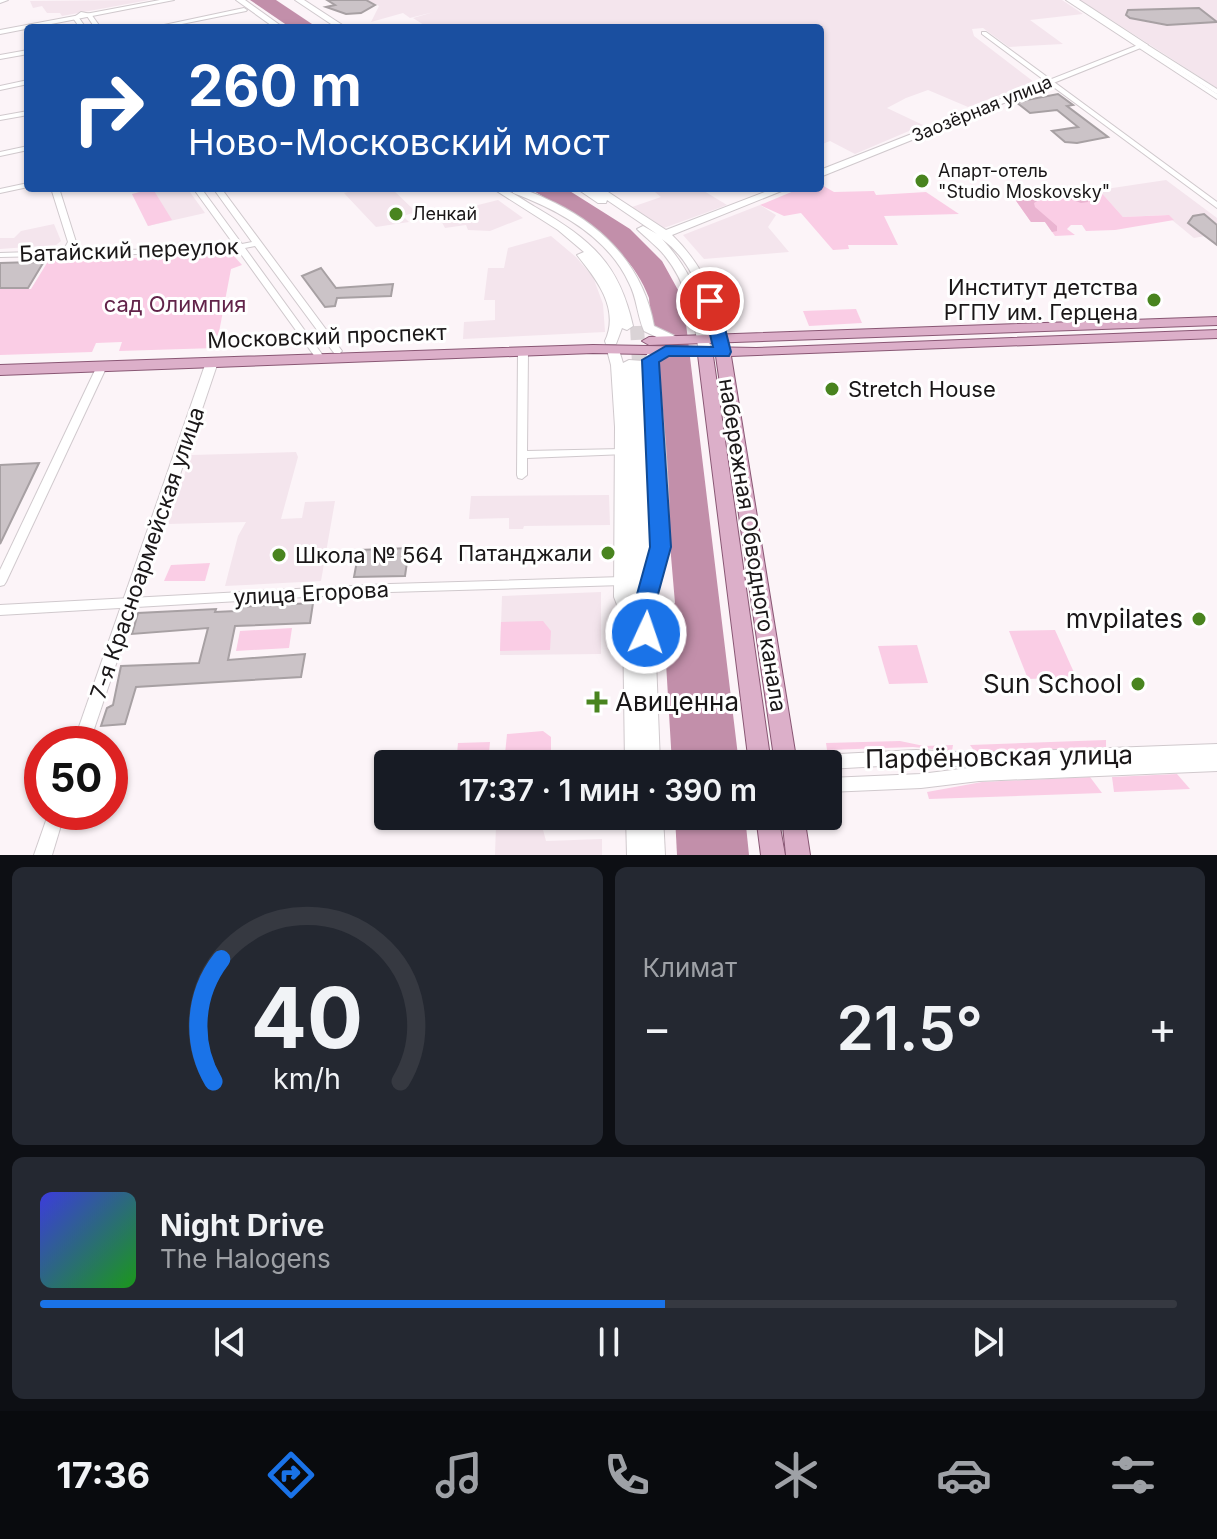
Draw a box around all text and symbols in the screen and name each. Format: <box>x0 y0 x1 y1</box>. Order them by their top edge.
text: 260 m <box>188 52 362 120</box>
icon: right <box>56 56 160 160</box>
street label: Заозёрная улица <box>909 71 1055 146</box>
text: Ново-Московский мост <box>188 120 610 164</box>
place label: Апарт-отель "Studio Moskovsky" <box>938 160 1110 202</box>
marker: Апарт-отель "Studio Moskovsky" <box>913 172 931 190</box>
place label: Ленкай <box>412 203 477 224</box>
marker: Ленкай <box>387 205 405 223</box>
street label: Батайский переулок <box>19 233 239 267</box>
pin <box>676 267 744 335</box>
place label: Институт детства РГПУ им. Герцена <box>944 274 1138 325</box>
icon: arrive <box>688 279 732 323</box>
park label: сад Олимпия <box>104 291 246 317</box>
marker: Институт детства РГПУ им. Герцена <box>1145 291 1163 309</box>
street label: Московский проспект <box>207 319 448 353</box>
street label: набережная Обводного канала <box>714 376 792 714</box>
place label: Stretch House <box>848 376 996 402</box>
marker: Stretch House <box>823 380 841 398</box>
street label: 7-я Красноармейская улица <box>85 404 209 702</box>
place label: Патанджали <box>458 540 592 566</box>
place label: Школа № 564 <box>295 542 443 568</box>
marker: Патанджали <box>599 544 617 562</box>
marker: Школа № 564 <box>270 546 288 564</box>
street label: улица Егорова <box>233 576 389 610</box>
position arrow <box>604 591 688 675</box>
place label: mvpilates <box>1066 603 1183 634</box>
marker: mvpilates <box>1190 610 1208 628</box>
place label: Sun School <box>983 668 1122 699</box>
marker: Sun School <box>1129 675 1147 693</box>
place label: Авиценна <box>615 686 739 717</box>
marker: Авиценна <box>586 691 608 713</box>
speed limit sign: 50 <box>24 726 128 830</box>
street label: Парфёновская улица <box>865 739 1133 774</box>
text: 17:37 · 1 мин · 390 m <box>459 772 757 808</box>
text: Климат <box>643 952 737 983</box>
text: 40 <box>251 967 363 1068</box>
text: 21.5° <box>837 992 983 1064</box>
text: − <box>643 1001 672 1055</box>
text: + <box>1148 1001 1177 1055</box>
text: km/h <box>273 1061 341 1096</box>
text: Night Drive <box>160 1207 324 1243</box>
text: The Halogens <box>160 1243 331 1274</box>
icon: previous <box>208 1320 252 1364</box>
icon: pause <box>587 1320 631 1364</box>
icon: next <box>966 1320 1010 1364</box>
icon: directions <box>263 1447 319 1503</box>
icon: music <box>431 1447 487 1503</box>
icon: phone <box>599 1447 655 1503</box>
icon: climate <box>768 1447 824 1503</box>
icon: car <box>936 1447 992 1503</box>
icon: filters <box>1105 1447 1161 1503</box>
text: 17:36 <box>56 1453 150 1497</box>

